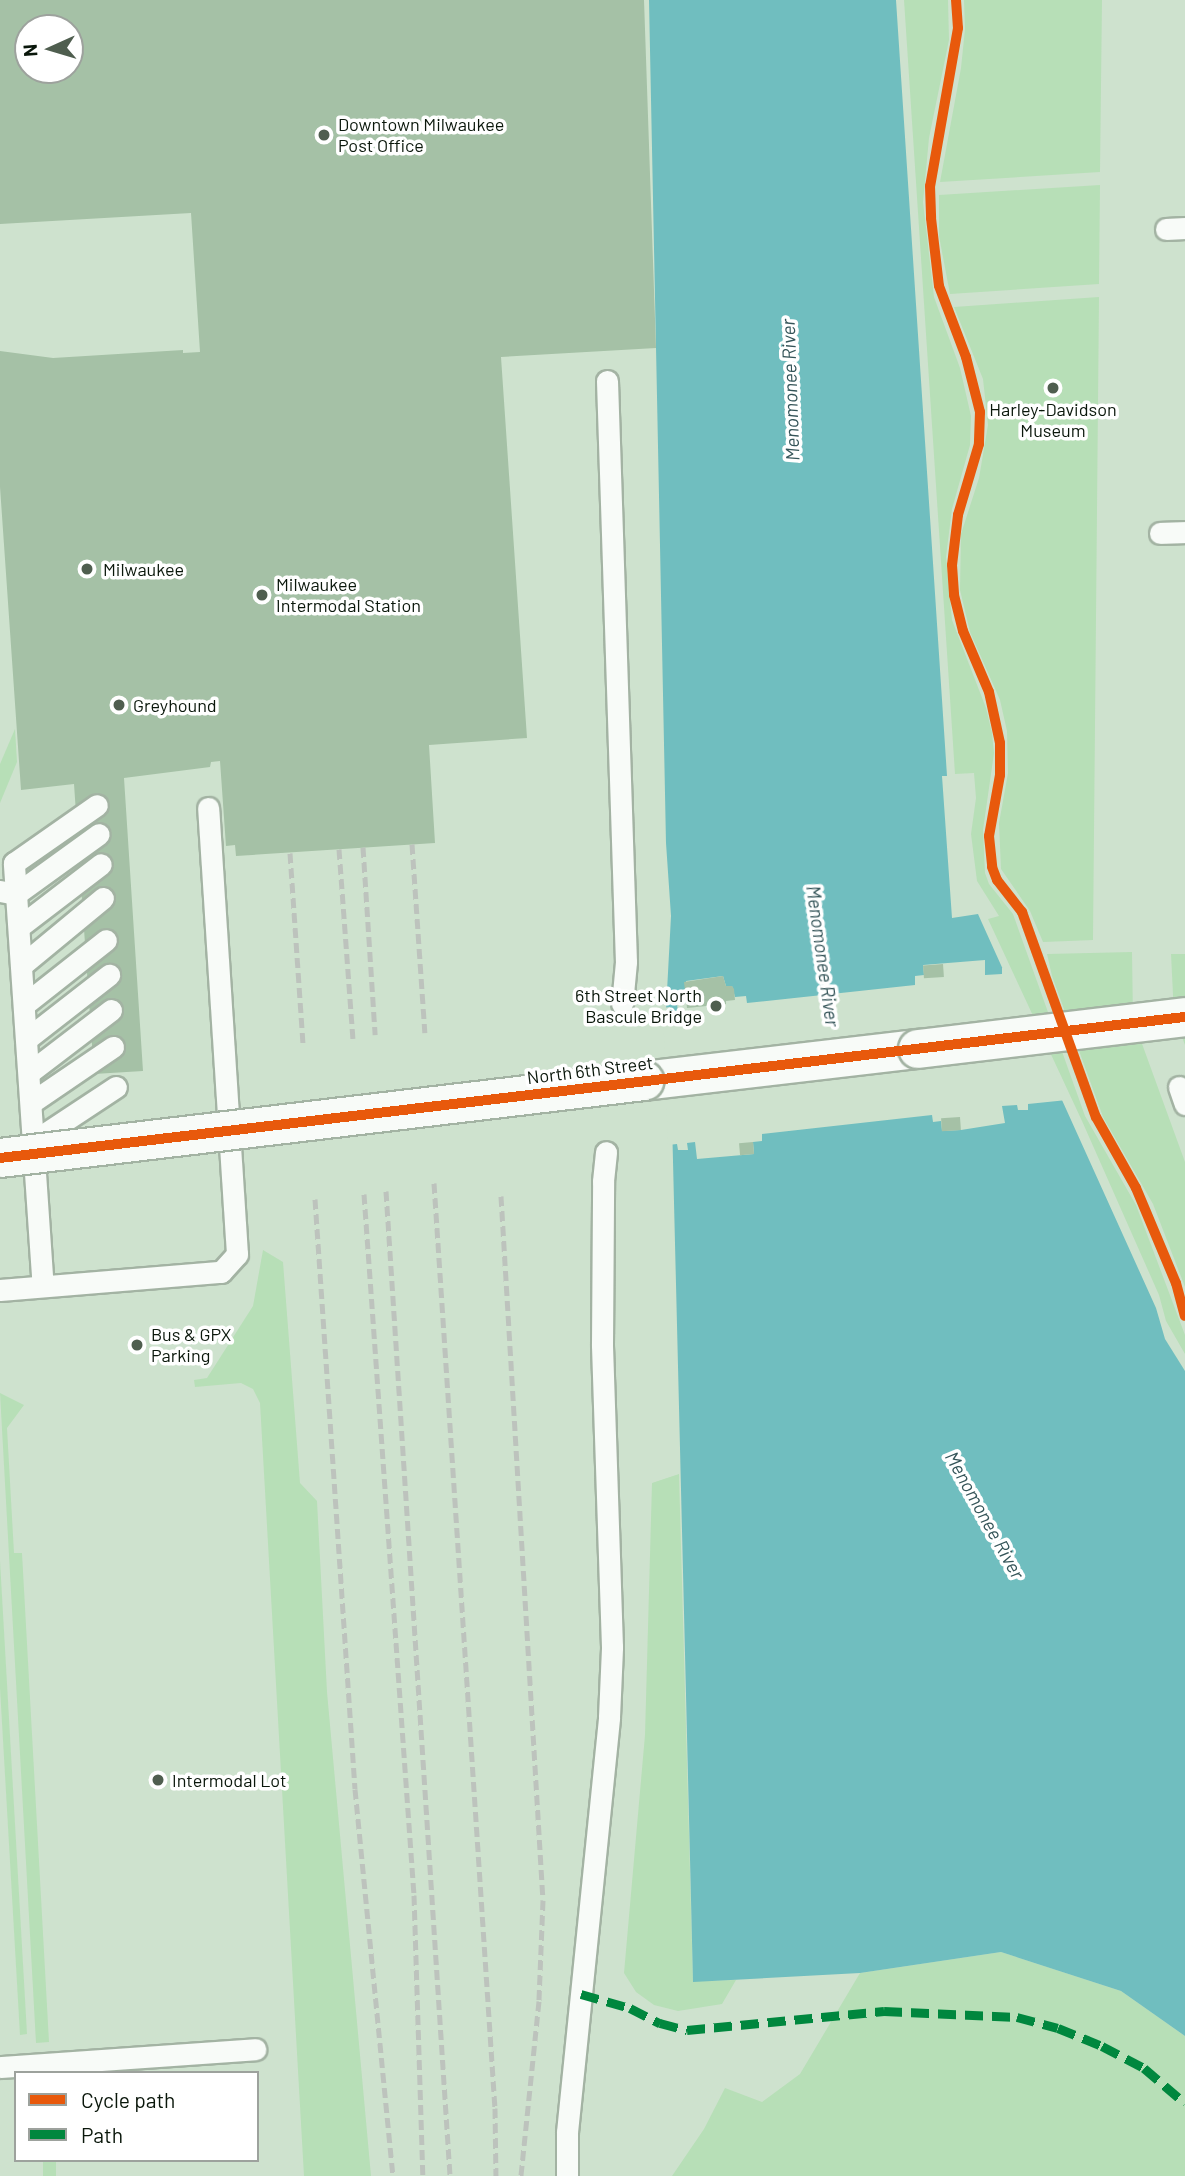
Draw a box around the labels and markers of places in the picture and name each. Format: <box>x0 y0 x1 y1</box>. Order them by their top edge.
place label: Downtown Milwaukee Post Office <box>338 114 504 156</box>
marker: Downtown Milwaukee Post Office <box>316 127 332 143</box>
marker: Harley-Davidson Museum <box>1045 380 1061 396</box>
place label: Harley-Davidson Museum <box>989 399 1117 442</box>
place label: Milwaukee <box>103 558 184 580</box>
marker: Milwaukee <box>77 559 97 579</box>
place label: Milwaukee Intermodal Station <box>276 574 421 616</box>
marker: Milwaukee Intermodal Station <box>254 587 270 603</box>
place label: Greyhound <box>133 694 217 716</box>
marker: Greyhound <box>111 697 127 713</box>
place label: 6th Street North Bascule Bridge <box>575 985 702 1028</box>
marker: 6th Street North Bascule Bridge <box>708 998 724 1014</box>
place label: Bus & GPX Parking <box>151 1324 231 1366</box>
marker: Bus & GPX Parking <box>129 1337 145 1353</box>
place label: Intermodal Lot <box>172 1769 287 1791</box>
marker: Intermodal Lot <box>150 1772 166 1788</box>

